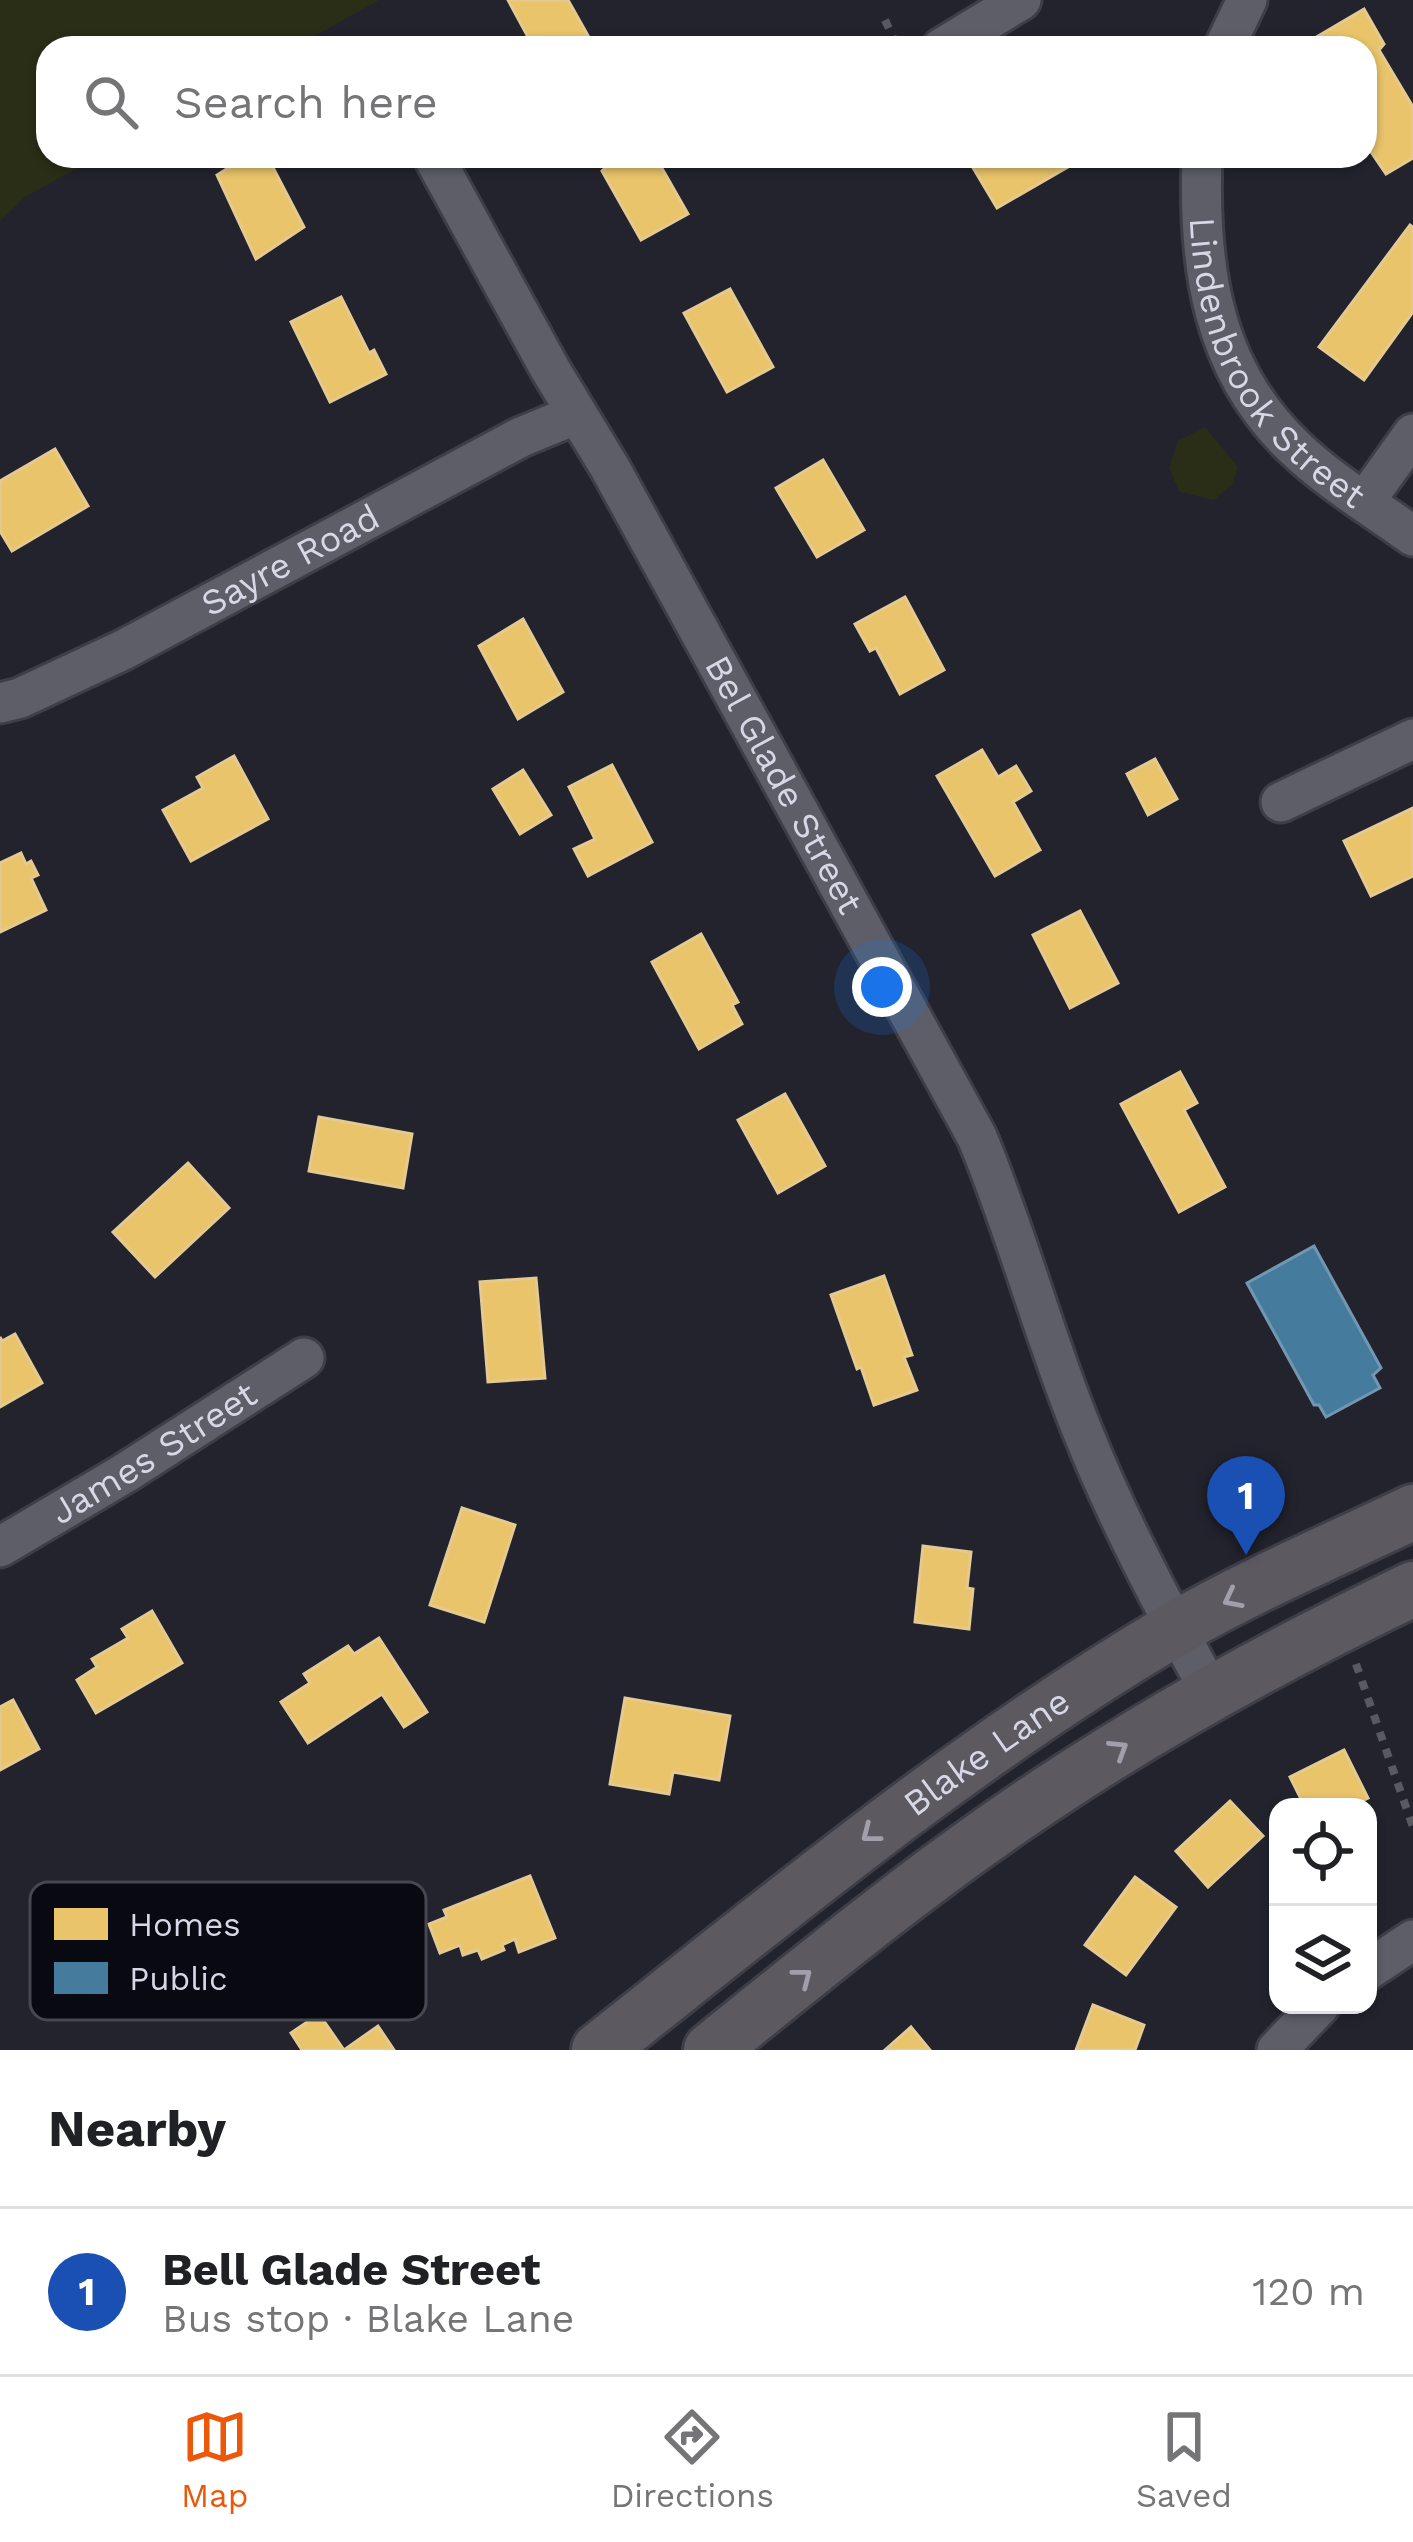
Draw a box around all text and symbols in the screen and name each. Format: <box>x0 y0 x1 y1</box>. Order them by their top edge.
search box <box>36 36 1377 168</box>
icon: search <box>78 69 144 135</box>
text: Search here <box>174 76 438 129</box>
street label: Lindenbrook Street <box>1181 216 1373 517</box>
street label: Sayre Road <box>194 496 386 625</box>
street label: Bel Glade Street <box>696 648 871 921</box>
your location <box>852 957 912 1017</box>
street label: James Street <box>43 1373 264 1533</box>
pin: 1 <box>1207 1456 1285 1555</box>
one-way arrow <box>1223 1585 1245 1608</box>
street label: Blake Lane <box>896 1680 1077 1825</box>
one-way arrow <box>1105 1741 1127 1763</box>
map controls <box>1269 1798 1377 2014</box>
button: locate <box>1269 1798 1377 1906</box>
one-way arrow <box>862 1820 884 1841</box>
legend <box>30 1882 426 2020</box>
text: Homes <box>129 1905 241 1944</box>
button: layers <box>1269 1906 1377 2014</box>
text: Public <box>129 1959 228 1998</box>
one-way arrow <box>789 1970 811 1991</box>
text: Nearby <box>48 2099 226 2158</box>
text: Bell Glade Street <box>162 2243 540 2296</box>
text: 1 <box>79 2269 95 2314</box>
text: 120 m <box>1252 2269 1365 2314</box>
text: Bus stop · Blake Lane <box>162 2296 574 2341</box>
tab: Map <box>181 2404 248 2515</box>
tab: Directions <box>611 2404 774 2515</box>
tab: Saved <box>1136 2404 1232 2515</box>

